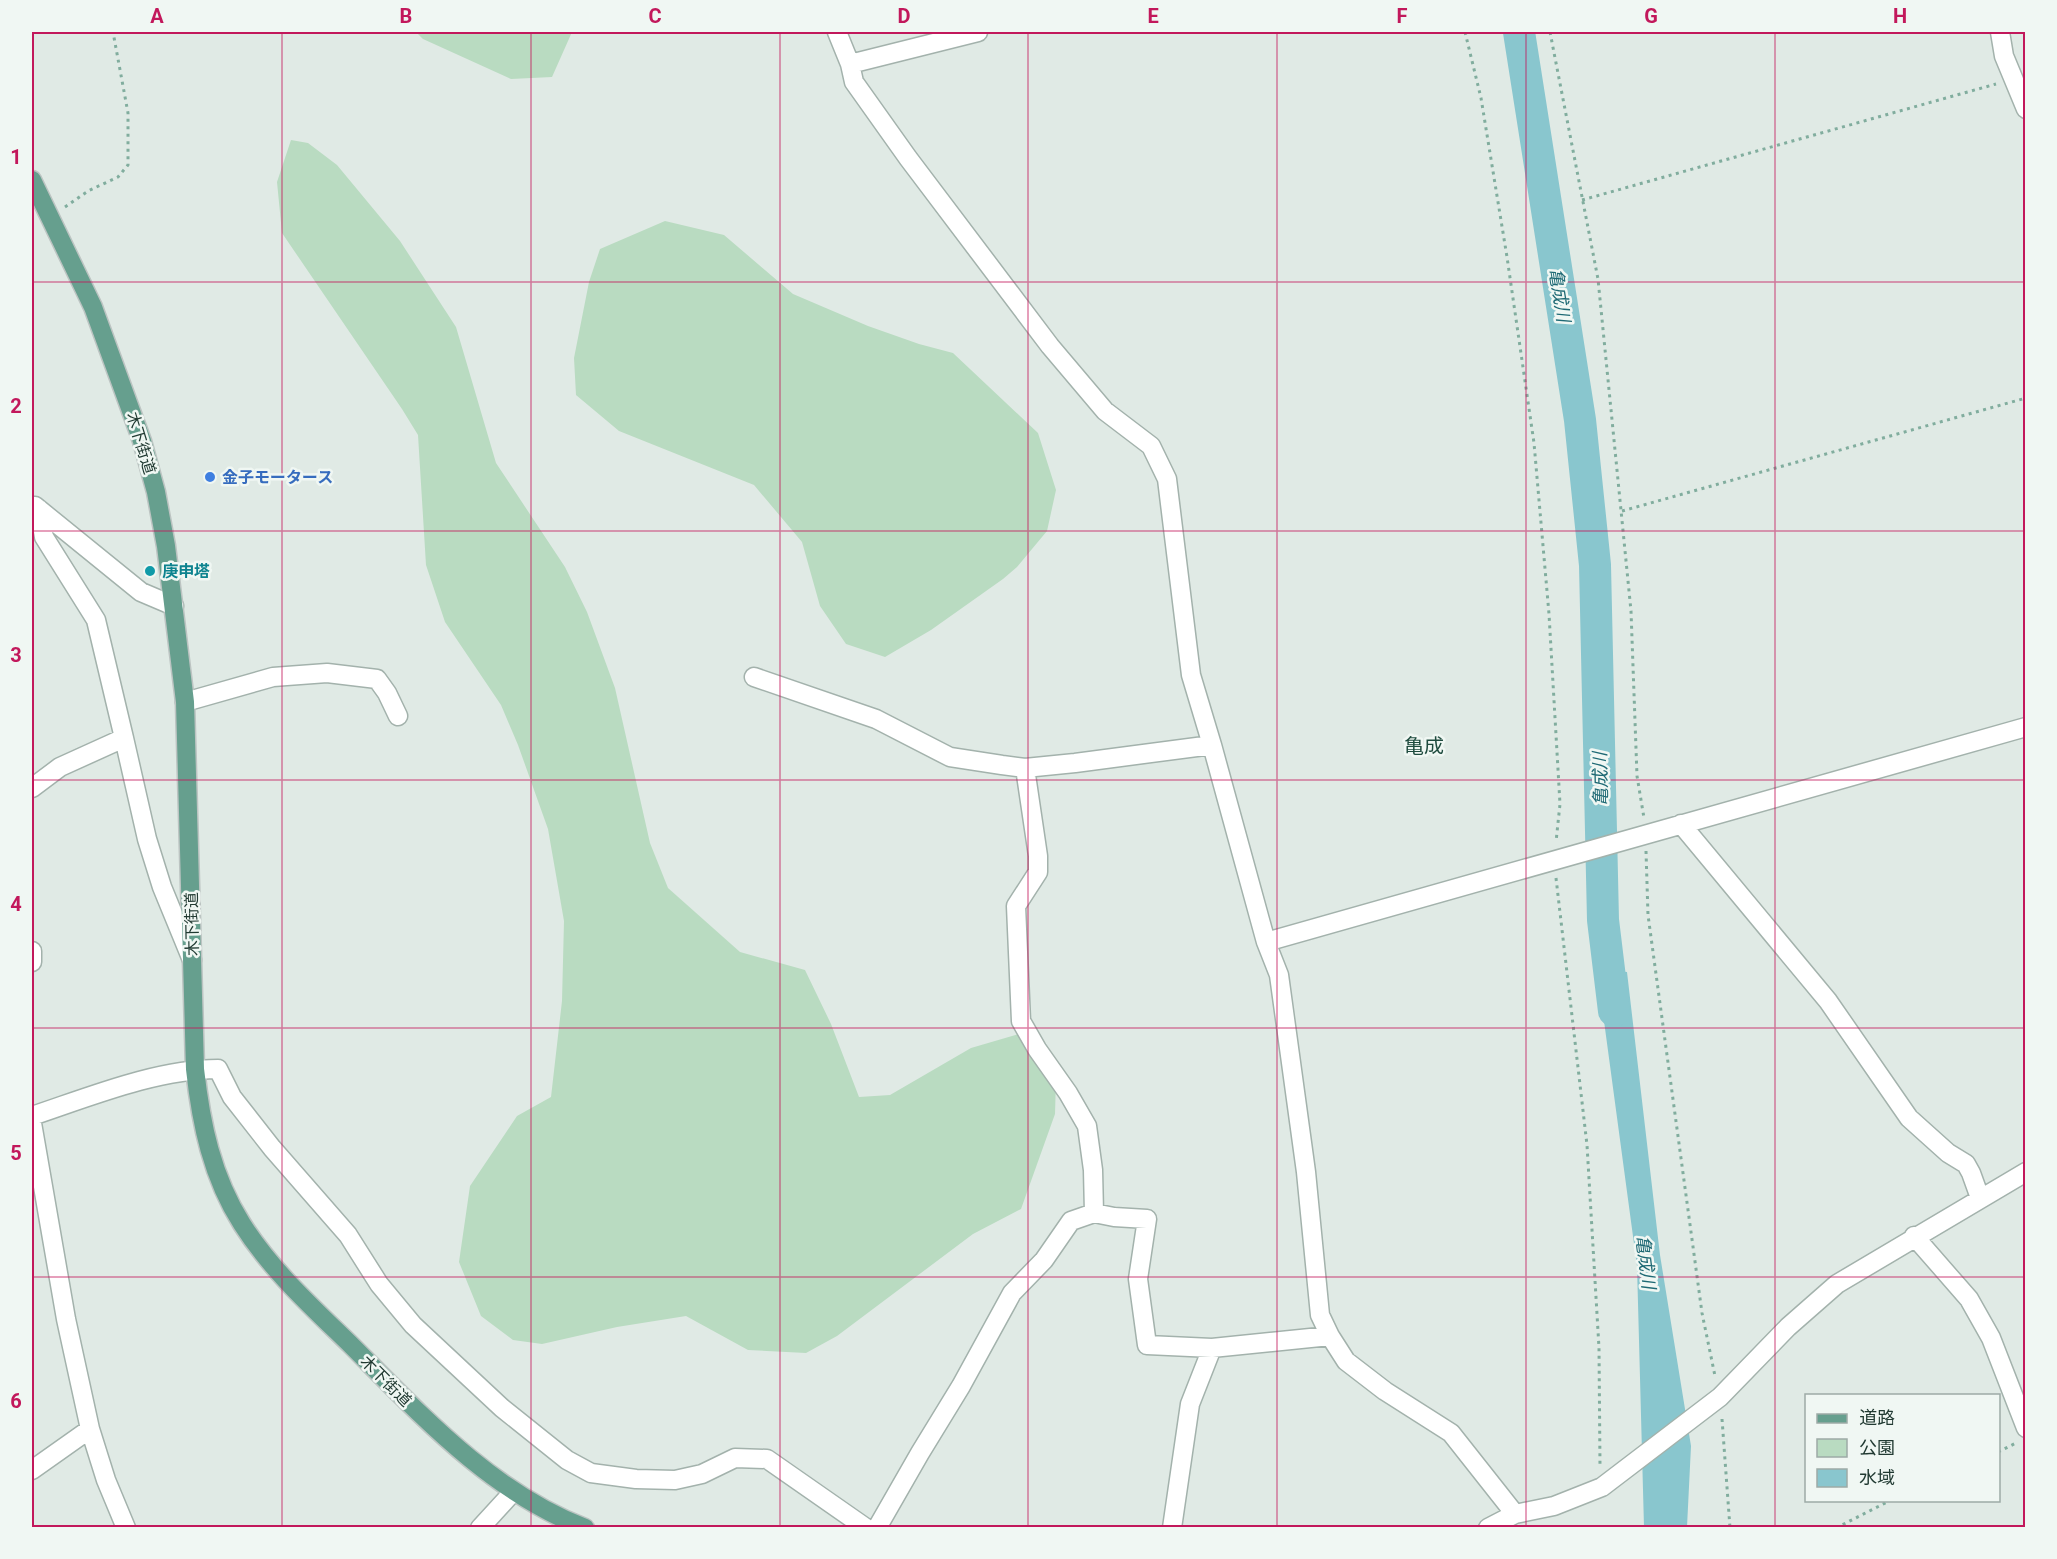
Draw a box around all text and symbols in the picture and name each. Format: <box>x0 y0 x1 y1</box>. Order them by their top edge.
text: A <box>150 4 164 28</box>
text: B <box>400 4 412 28</box>
text: C <box>648 4 662 28</box>
text: D <box>898 4 911 28</box>
text: E <box>1147 4 1159 28</box>
text: F <box>1397 4 1408 28</box>
text: G <box>1644 4 1658 28</box>
text: H <box>1893 4 1907 28</box>
text: 1 <box>10 145 22 169</box>
water label: 亀成川 <box>1545 267 1575 325</box>
text: 2 <box>10 394 22 418</box>
street label: 木下街道 <box>123 410 159 476</box>
place label: 金子モータース <box>222 468 333 487</box>
marker: 金子モータース <box>203 470 217 484</box>
place label: 庚申塔 <box>162 562 210 581</box>
marker: 庚申塔 <box>143 564 157 578</box>
text: 3 <box>10 643 22 667</box>
district label: 亀成 <box>1404 734 1444 758</box>
water label: 亀成川 <box>1589 750 1611 806</box>
text: 4 <box>10 892 22 916</box>
street label: 木下街道 <box>182 892 202 956</box>
text: 5 <box>10 1141 22 1165</box>
water label: 亀成川 <box>1632 1234 1660 1292</box>
street label: 木下街道 <box>357 1352 415 1410</box>
text: 6 <box>10 1389 22 1413</box>
legend <box>1805 1394 2000 1502</box>
text: 道路 <box>1859 1407 1895 1428</box>
text: 公園 <box>1859 1437 1895 1458</box>
text: 水域 <box>1859 1467 1895 1488</box>

